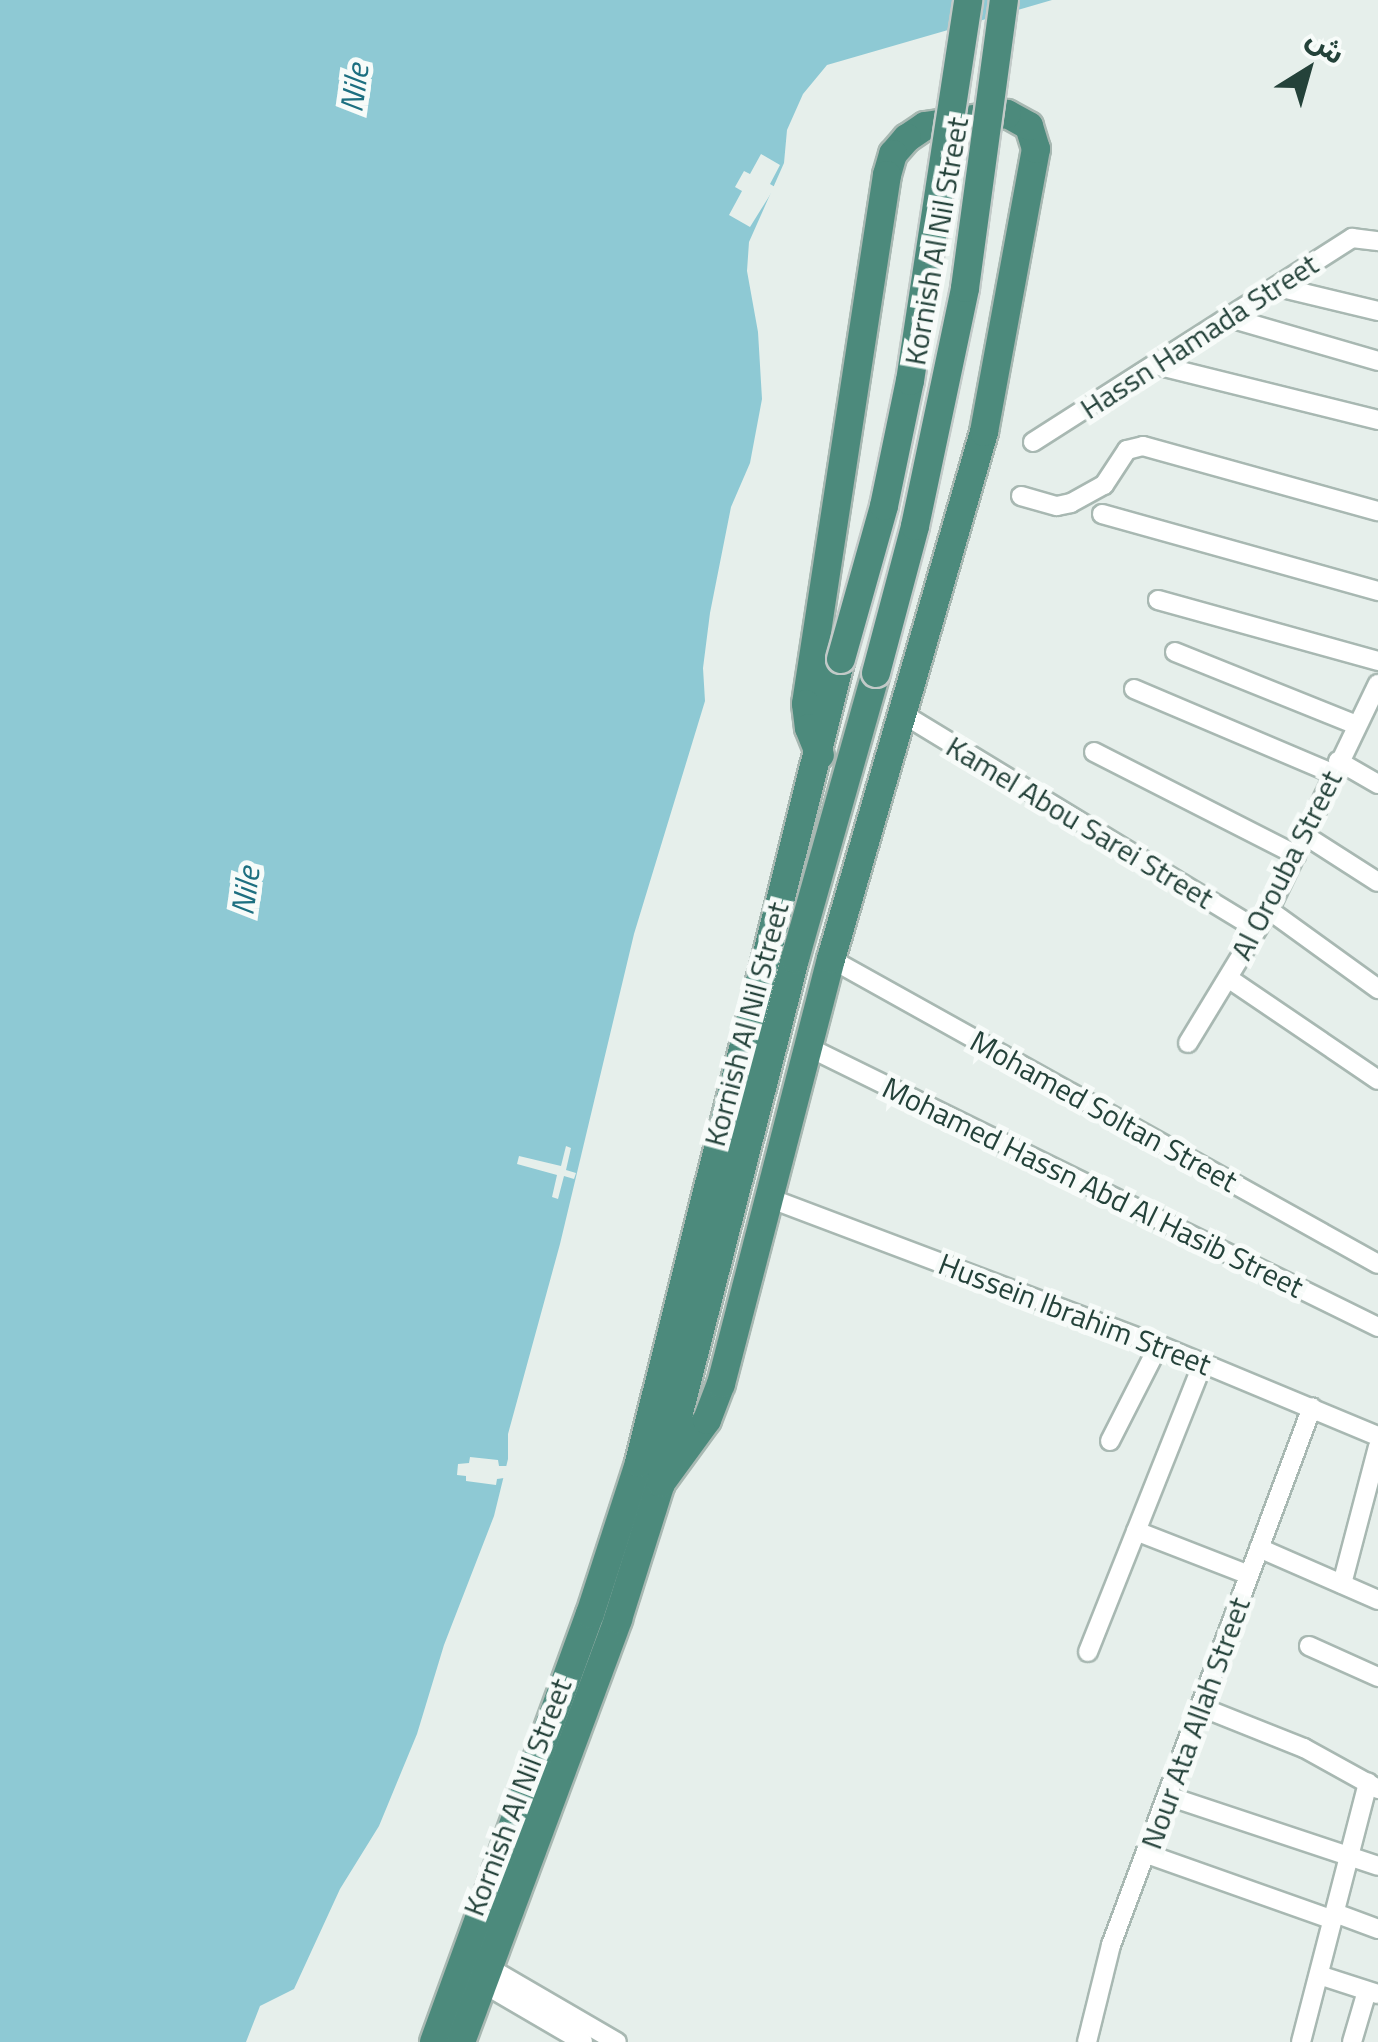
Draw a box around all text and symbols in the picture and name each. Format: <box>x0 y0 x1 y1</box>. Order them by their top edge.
text: ش <box>1298 17 1355 74</box>
north arrow <box>1258 20 1358 120</box>
water label: Nile <box>332 61 376 115</box>
street label: Kornish Al Nil Street <box>896 114 976 368</box>
street label: Hassn Hamada Street <box>1073 246 1325 426</box>
street label: Kamel Abou Sarei Street <box>940 728 1220 916</box>
street label: Al Orouba Street <box>1223 764 1349 966</box>
water label: Nile <box>223 864 267 918</box>
street label: Kornish Al Nil Street <box>696 898 796 1150</box>
street label: Mohamed Soltan Street <box>964 1023 1244 1199</box>
street label: Mohamed Hassn Abd Al Hasib Street <box>877 1069 1309 1305</box>
street label: Hussein Ibrahim Street <box>934 1245 1216 1383</box>
street label: Nour Ata Allah Street <box>1133 1592 1257 1854</box>
street label: Kornish Al Nil Street <box>455 1673 579 1921</box>

